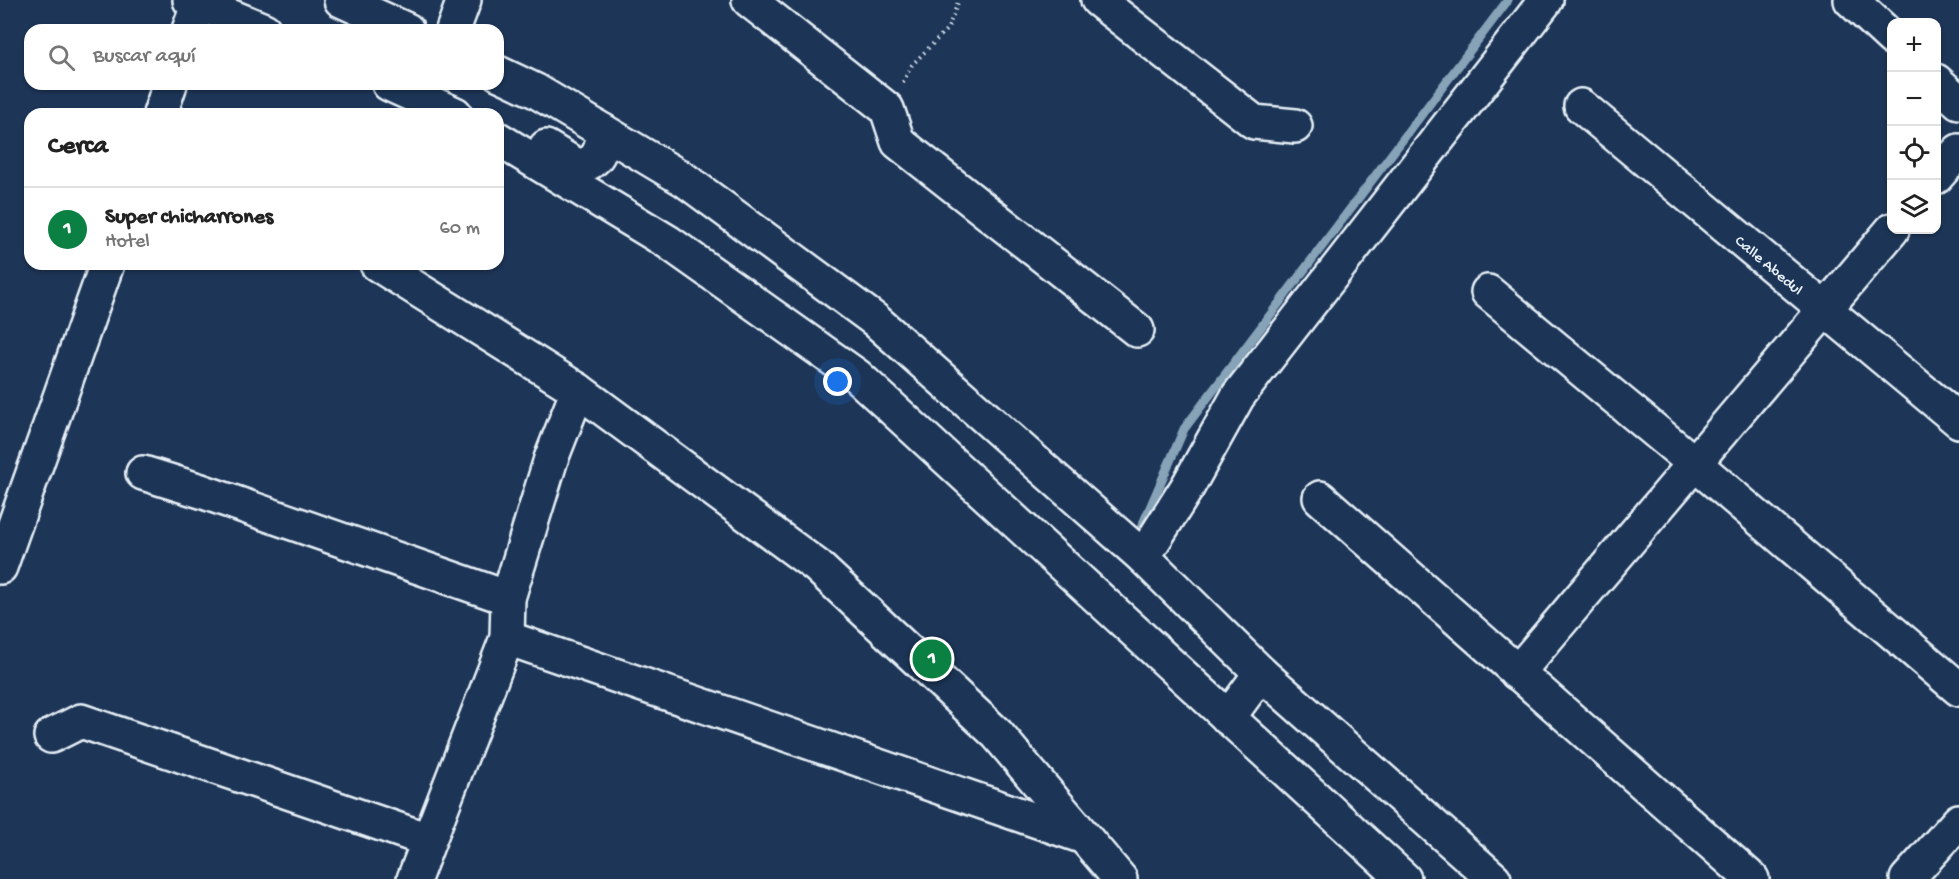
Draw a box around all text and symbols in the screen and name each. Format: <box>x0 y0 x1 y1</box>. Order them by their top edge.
map controls <box>1887 18 1941 234</box>
button: + <box>1887 18 1941 72</box>
search box <box>24 24 504 90</box>
icon: search <box>45 41 78 74</box>
text: Buscar aquí <box>93 44 196 70</box>
button: − <box>1887 72 1941 126</box>
button: locate <box>1887 126 1941 180</box>
text: Cerca <box>48 132 108 163</box>
button: layers <box>1887 180 1941 234</box>
text: Super chicharrones <box>105 205 273 231</box>
text: 1 <box>63 218 72 241</box>
text: 60 m <box>440 218 480 241</box>
text: Hotel <box>105 231 150 254</box>
street label: Calle Abedul <box>1730 233 1806 301</box>
your location <box>823 367 852 396</box>
pin: 1 <box>912 636 952 682</box>

